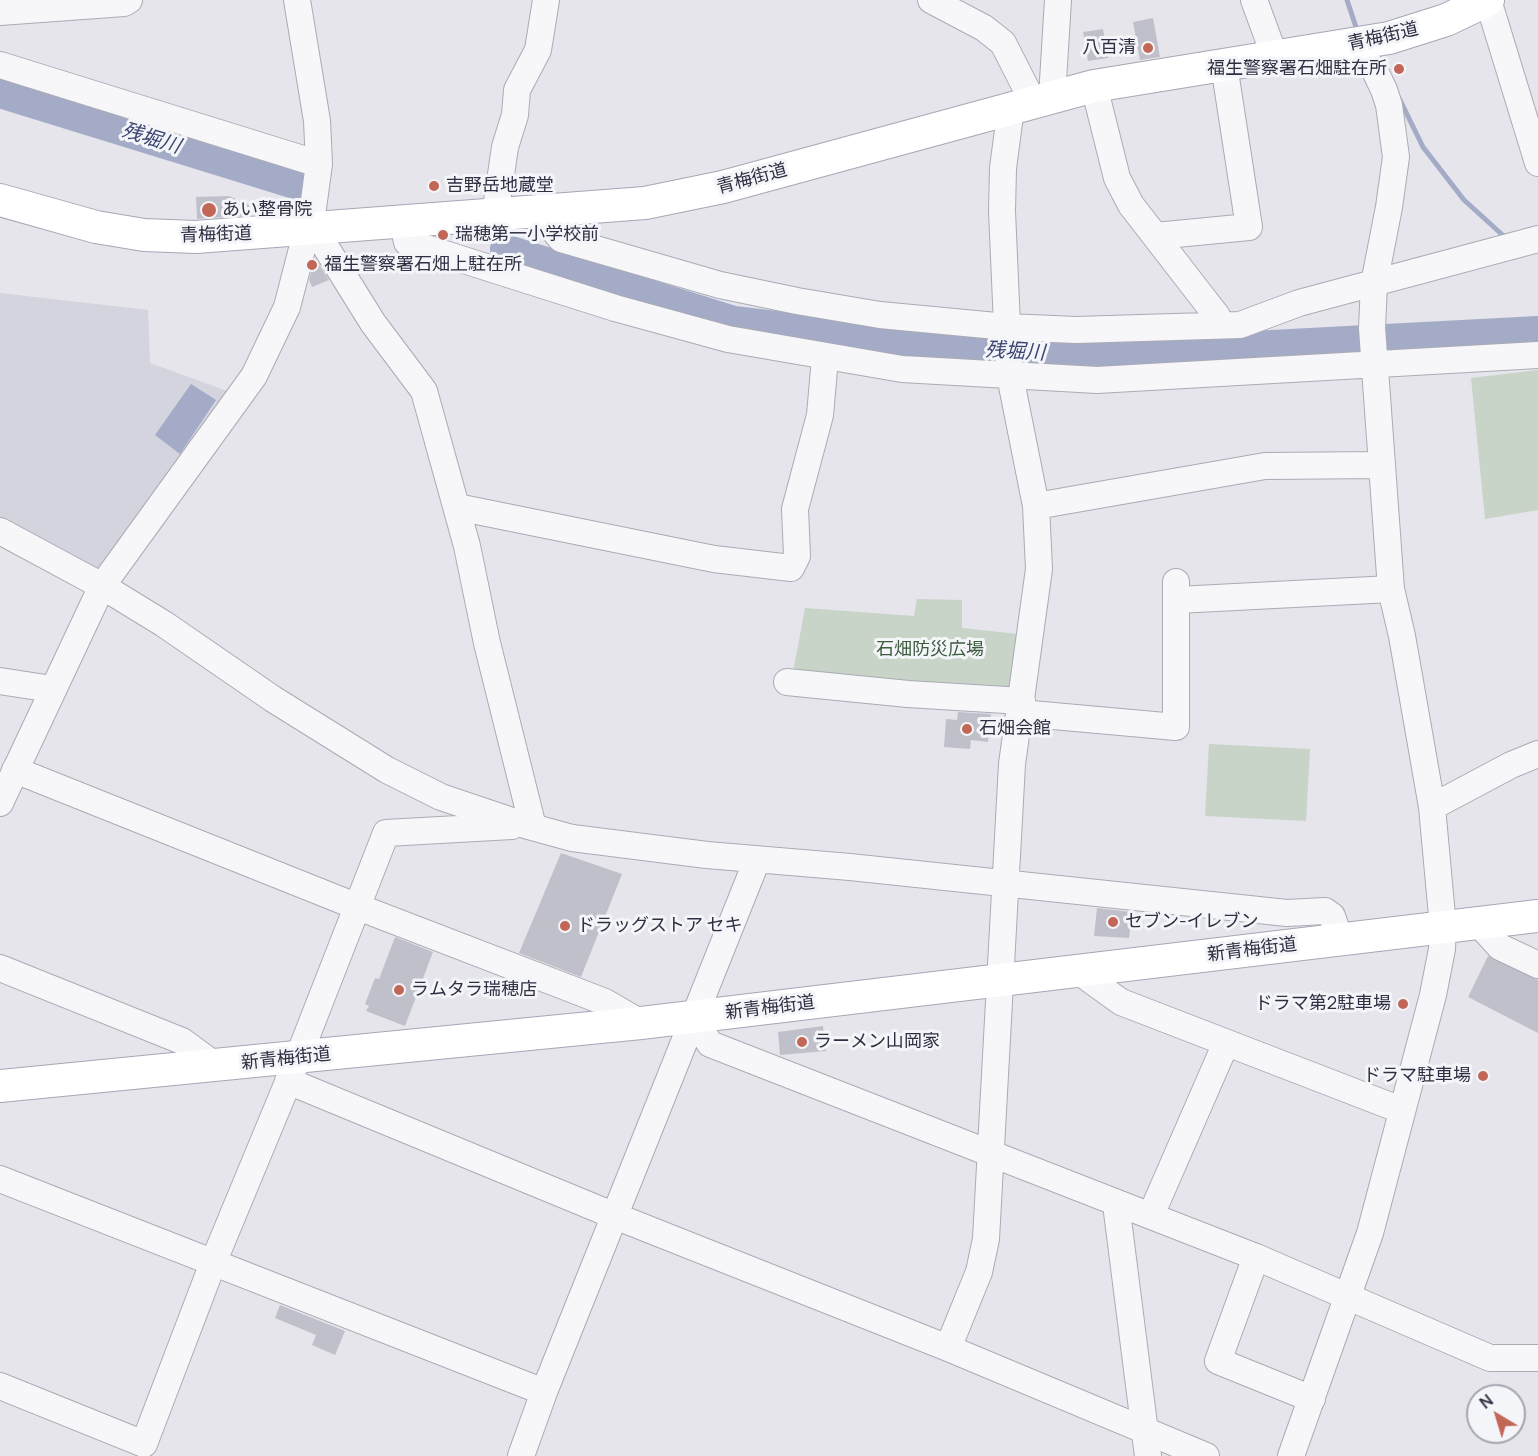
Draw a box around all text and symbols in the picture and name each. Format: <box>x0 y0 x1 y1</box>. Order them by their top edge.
street label: 青梅街道 <box>1345 18 1421 56</box>
place label: 八百清 <box>1082 37 1136 59</box>
marker: 八百清 <box>1141 41 1155 55</box>
place label: 福生警察署石畑駐在所 <box>1207 58 1387 80</box>
marker: 福生警察署石畑駐在所 <box>1392 62 1406 76</box>
water label: 残堀川 <box>119 119 183 159</box>
street label: 青梅街道 <box>714 159 790 199</box>
place label: 吉野岳地蔵堂 <box>446 175 554 197</box>
marker: 吉野岳地蔵堂 <box>427 179 441 193</box>
place label: あい整骨院 <box>222 199 312 221</box>
marker: あい整骨院 <box>200 201 218 219</box>
street label: 青梅街道 <box>180 223 252 247</box>
place label: 瑞穂第一小学校前 <box>455 224 599 246</box>
marker: 瑞穂第一小学校前 <box>436 228 450 242</box>
place label: 福生警察署石畑上駐在所 <box>324 254 522 276</box>
marker: 福生警察署石畑上駐在所 <box>305 258 319 272</box>
water label: 残堀川 <box>984 338 1046 366</box>
park label: 石畑防災広場 <box>876 639 984 661</box>
place label: 石畑会館 <box>979 718 1051 740</box>
marker: 石畑会館 <box>960 722 974 736</box>
place label: セブン-イレブン <box>1125 911 1259 933</box>
place label: ドラッグストア セキ <box>577 915 743 937</box>
marker: セブン-イレブン <box>1106 915 1120 929</box>
marker: ドラッグストア セキ <box>558 919 572 933</box>
street label: 新青梅街道 <box>1206 934 1298 966</box>
place label: ラムタラ瑞穂店 <box>411 979 537 1001</box>
marker: ラムタラ瑞穂店 <box>392 983 406 997</box>
street label: 新青梅街道 <box>724 992 816 1024</box>
place label: ドラマ第2駐車場 <box>1255 993 1391 1015</box>
marker: ドラマ第2駐車場 <box>1396 997 1410 1011</box>
place label: ラーメン山岡家 <box>814 1031 940 1053</box>
marker: ラーメン山岡家 <box>795 1035 809 1049</box>
street label: 新青梅街道 <box>240 1044 332 1074</box>
place label: ドラマ駐車場 <box>1363 1065 1471 1087</box>
marker: ドラマ駐車場 <box>1476 1069 1490 1083</box>
north arrow <box>1466 1384 1526 1444</box>
text: N <box>1475 1389 1497 1414</box>

